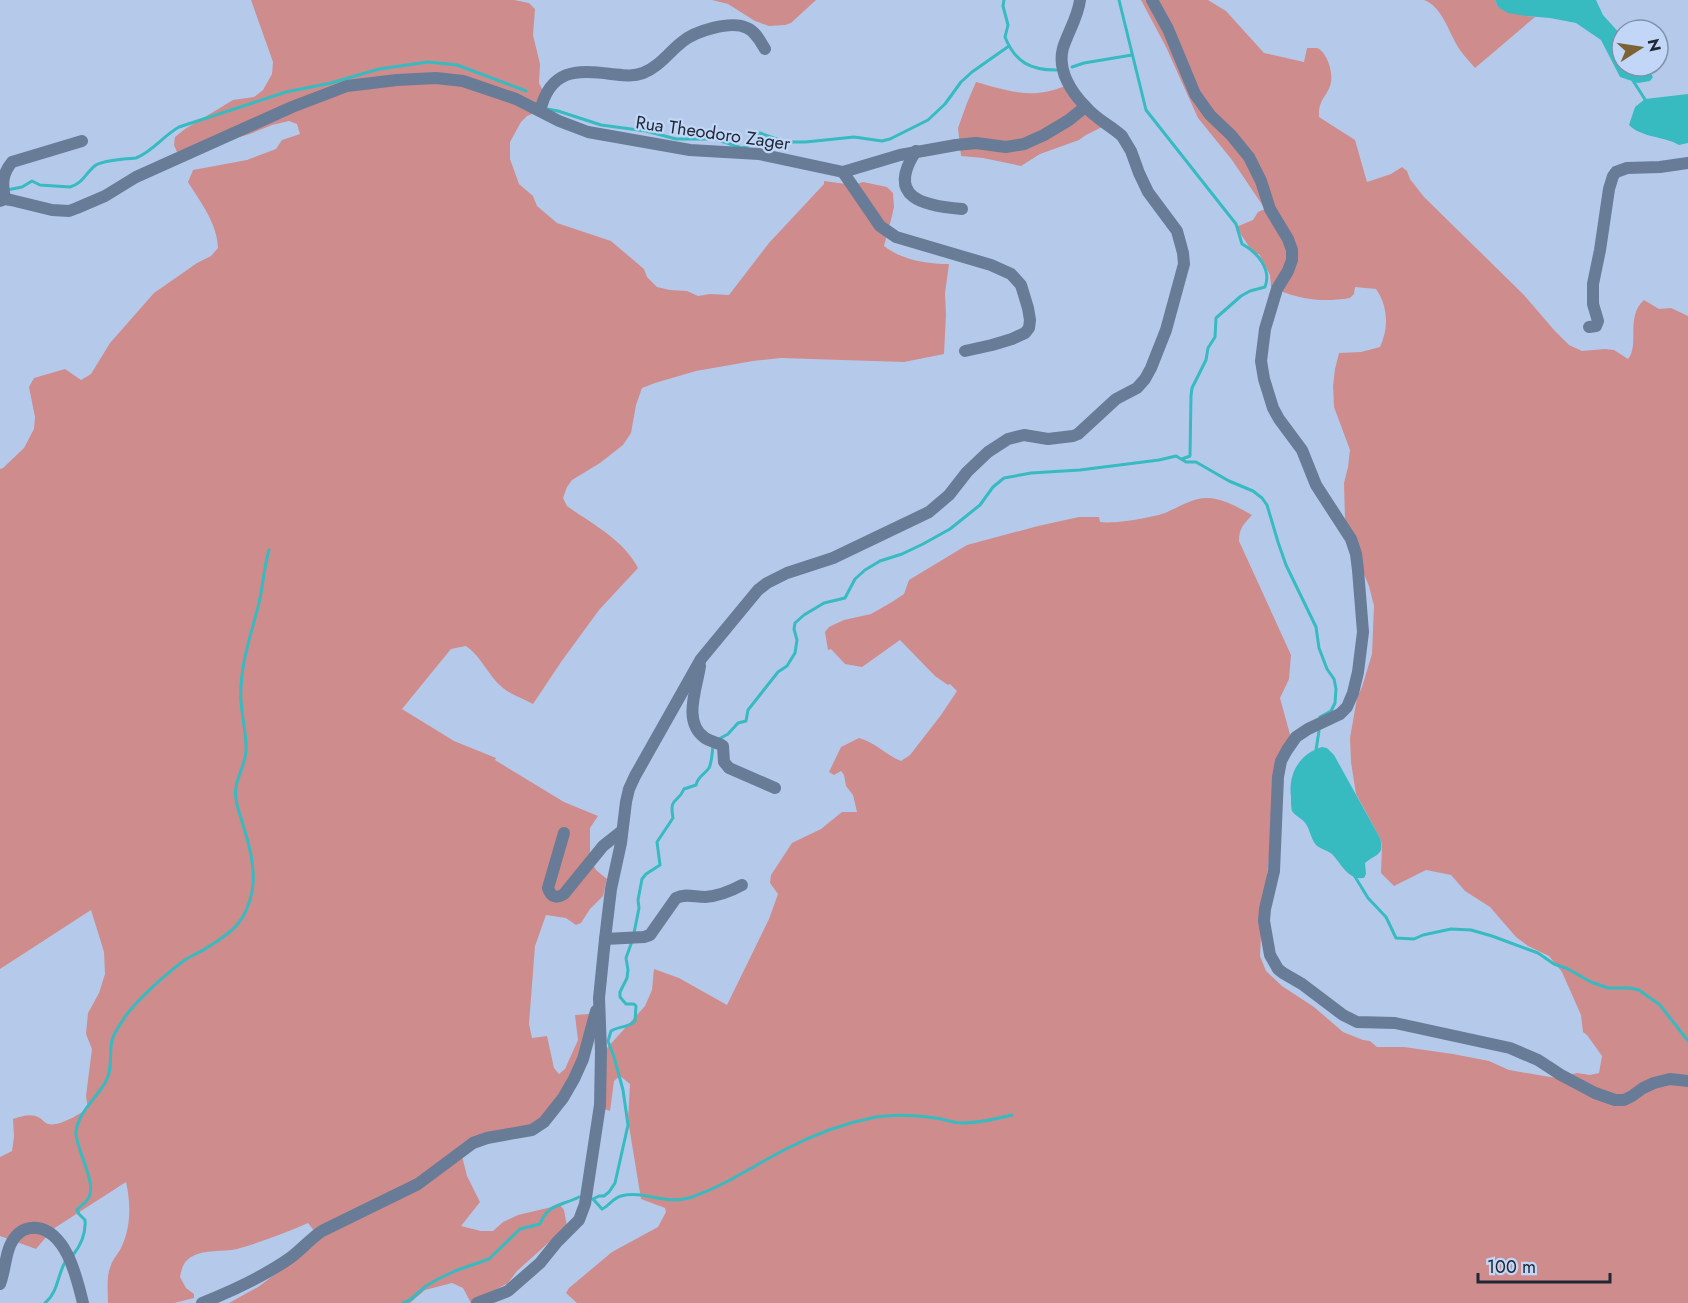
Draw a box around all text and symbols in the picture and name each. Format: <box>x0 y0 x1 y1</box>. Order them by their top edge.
north arrow <box>1610 18 1670 78</box>
text: N <box>1642 36 1667 54</box>
street label: Rua Theodoro Zager <box>634 109 793 157</box>
scale bar <box>1478 1246 1610 1284</box>
text: 100 m <box>1487 1254 1536 1280</box>

